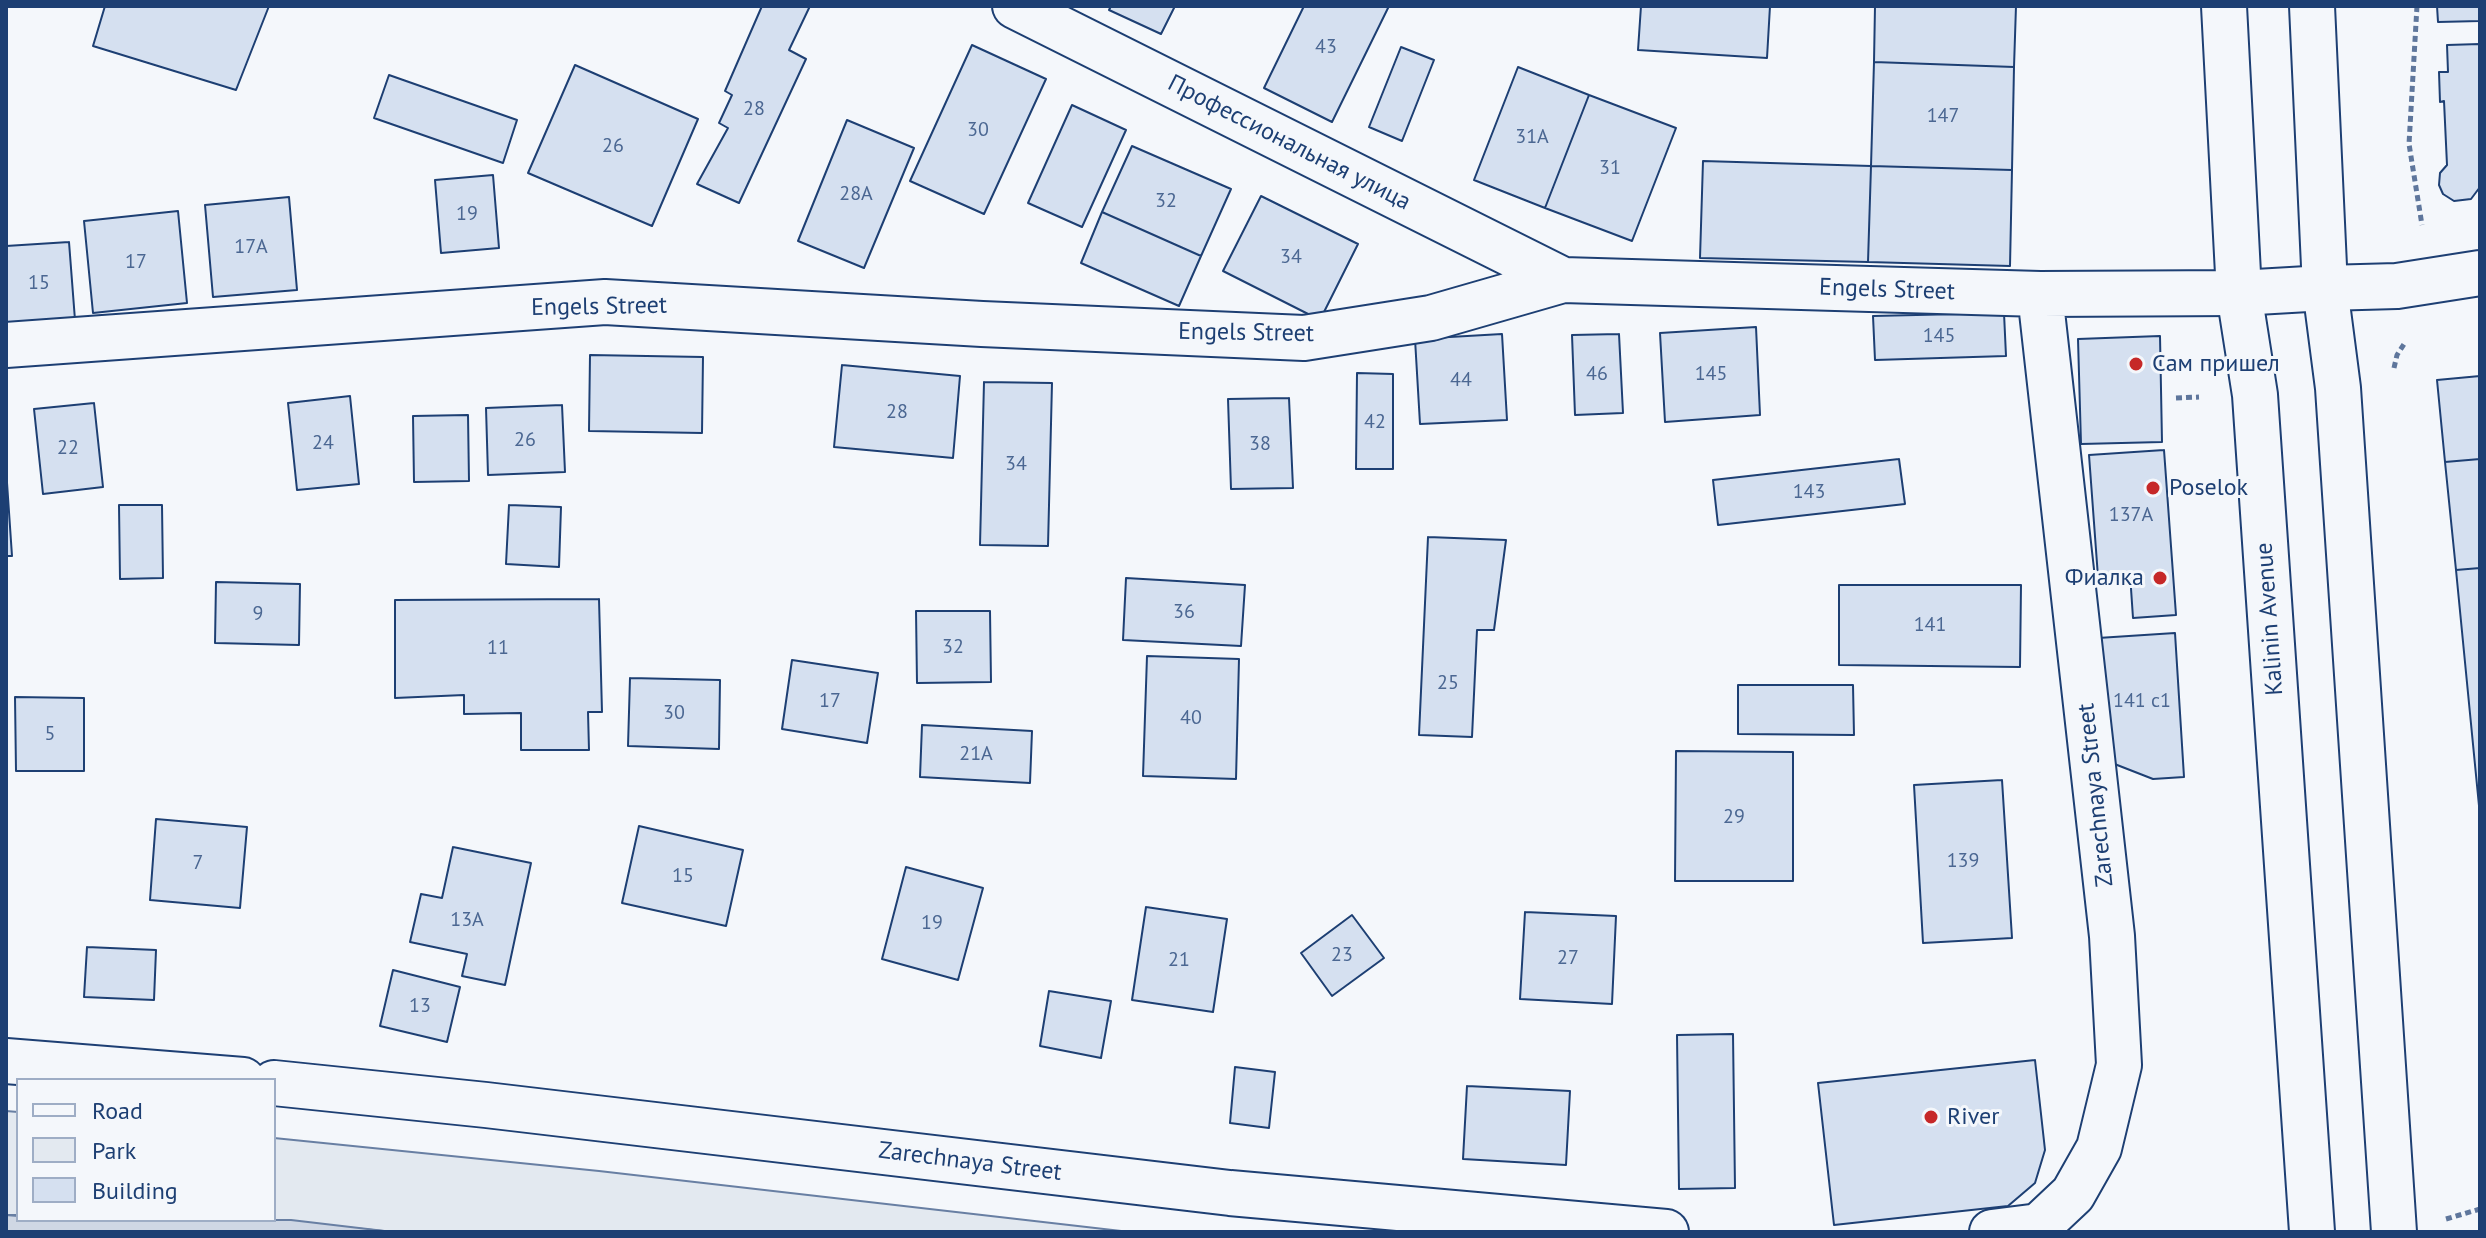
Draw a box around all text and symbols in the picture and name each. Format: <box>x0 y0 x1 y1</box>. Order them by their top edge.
house number: 43 <box>1315 35 1337 59</box>
street label: Профессиональная улица <box>1163 69 1415 217</box>
house number: 28 <box>743 97 765 121</box>
house number: 147 <box>1927 104 1959 128</box>
house number: 30 <box>967 118 989 142</box>
house number: 31А <box>1515 125 1549 149</box>
house number: 26 <box>602 134 624 158</box>
house number: 31 <box>1599 156 1621 180</box>
house number: 28А <box>839 182 873 206</box>
house number: 32 <box>1155 189 1177 213</box>
house number: 19 <box>456 202 478 226</box>
house number: 17А <box>234 235 268 259</box>
house number: 34 <box>1280 245 1302 269</box>
house number: 17 <box>125 250 147 274</box>
house number: 15 <box>28 271 50 295</box>
street label: Engels Street <box>1819 273 1955 307</box>
street label: Engels Street <box>531 291 667 323</box>
street label: Engels Street <box>1178 317 1314 349</box>
house number: 145 <box>1923 324 1955 348</box>
place label: Сам пришел <box>2152 350 2280 378</box>
marker: Сам пришел <box>2127 355 2145 373</box>
house number: 46 <box>1586 362 1608 386</box>
house number: 145 <box>1695 362 1727 386</box>
house number: 44 <box>1450 368 1472 392</box>
house number: 28 <box>886 400 908 424</box>
house number: 42 <box>1364 410 1386 434</box>
house number: 26 <box>514 428 536 452</box>
house number: 24 <box>312 431 334 455</box>
house number: 38 <box>1249 432 1271 456</box>
house number: 22 <box>57 436 79 460</box>
house number: 34 <box>1005 452 1027 476</box>
place label: Poselok <box>2169 474 2248 502</box>
marker: Poselok <box>2144 479 2162 497</box>
house number: 143 <box>1793 480 1825 504</box>
house number: 137А <box>2109 503 2153 527</box>
street label: Kalinin Avenue <box>2250 542 2290 696</box>
place label: Фиалка <box>2065 564 2144 592</box>
marker: Фиалка <box>2151 569 2169 587</box>
house number: 36 <box>1173 600 1195 624</box>
house number: 9 <box>253 602 263 626</box>
house number: 141 <box>1914 613 1946 637</box>
house number: 32 <box>942 635 964 659</box>
house number: 11 <box>487 636 509 660</box>
house number: 25 <box>1437 671 1459 695</box>
house number: 17 <box>819 689 841 713</box>
house number: 141 с1 <box>2113 689 2171 713</box>
house number: 30 <box>663 701 685 725</box>
street label: Zarechnaya Street <box>2072 702 2120 888</box>
house number: 40 <box>1180 706 1202 730</box>
house number: 5 <box>45 722 55 746</box>
house number: 21А <box>959 742 993 766</box>
house number: 29 <box>1723 805 1745 829</box>
house number: 139 <box>1947 849 1979 873</box>
house number: 7 <box>193 851 203 875</box>
house number: 15 <box>672 864 694 888</box>
house number: 13А <box>450 908 484 932</box>
house number: 19 <box>921 911 943 935</box>
house number: 23 <box>1331 943 1353 967</box>
house number: 27 <box>1557 946 1579 970</box>
house number: 21 <box>1168 948 1190 972</box>
house number: 13 <box>409 994 431 1018</box>
legend <box>16 1078 276 1222</box>
text: Road <box>92 1095 143 1126</box>
place label: River <box>1947 1103 1999 1131</box>
marker: River <box>1922 1108 1940 1126</box>
text: Park <box>92 1135 136 1166</box>
street label: Zarechnaya Street <box>877 1136 1063 1188</box>
text: Building <box>92 1175 178 1206</box>

